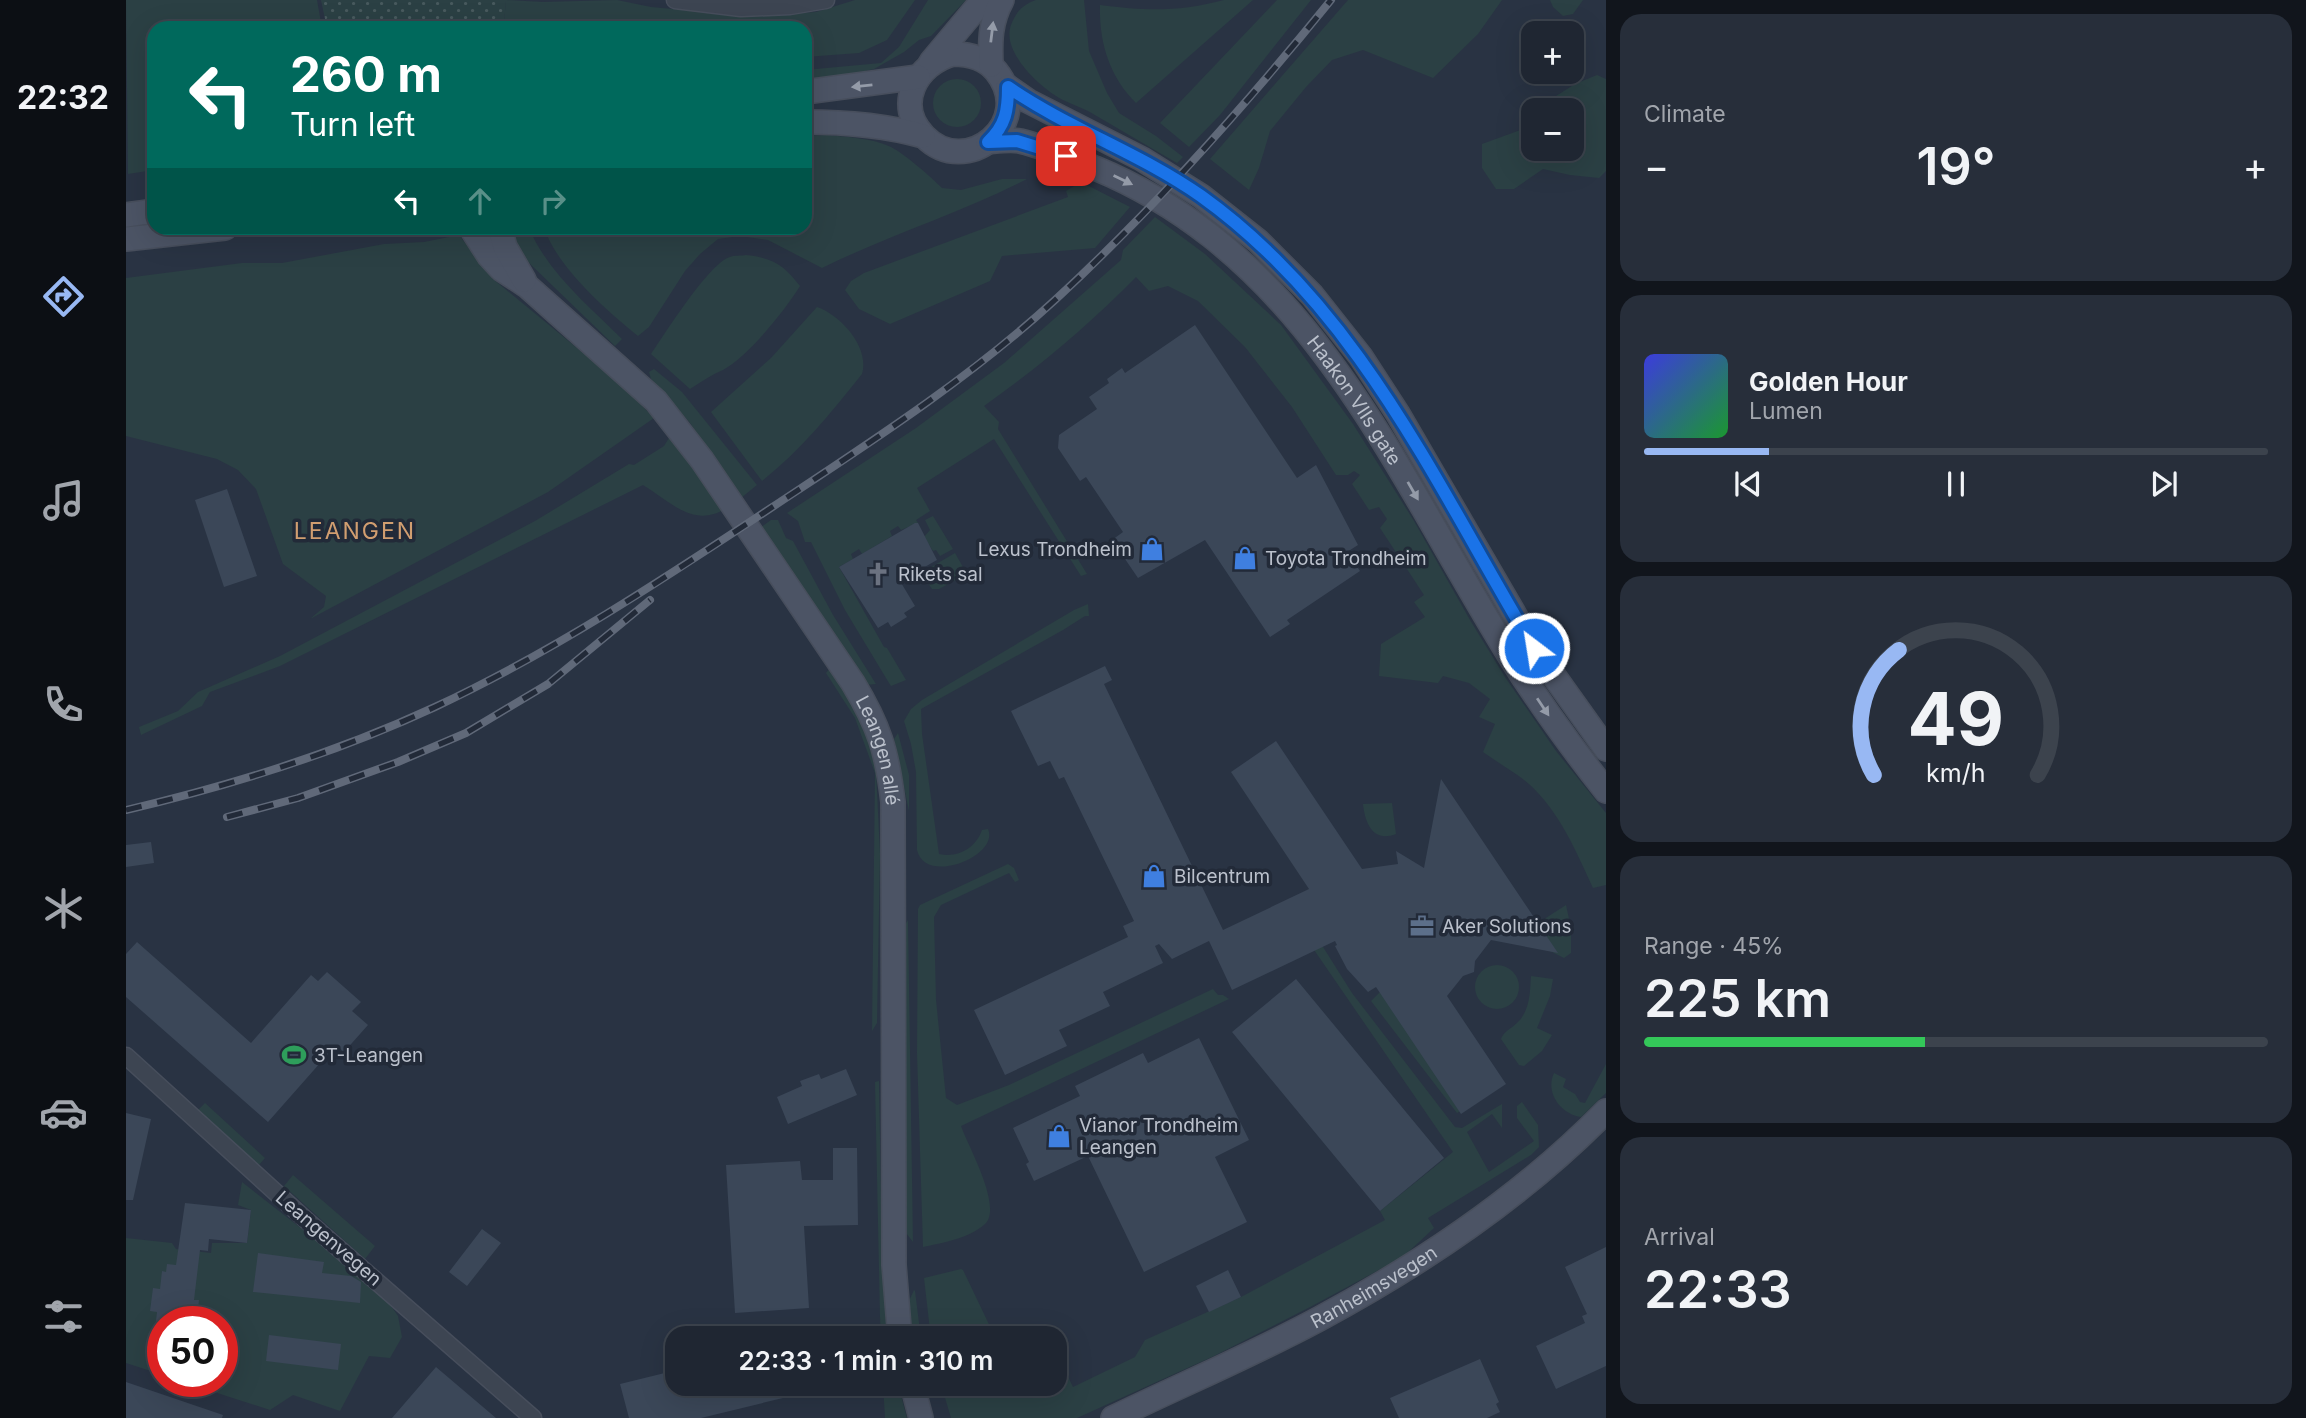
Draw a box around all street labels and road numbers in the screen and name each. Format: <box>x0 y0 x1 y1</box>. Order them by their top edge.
street label: Haakon VIIs gate <box>1302 331 1406 469</box>
street label: Leangen allé <box>851 692 904 807</box>
street label: Leangenvegen <box>271 1186 386 1291</box>
street label: Ranheimsvegen <box>1307 1241 1442 1333</box>

